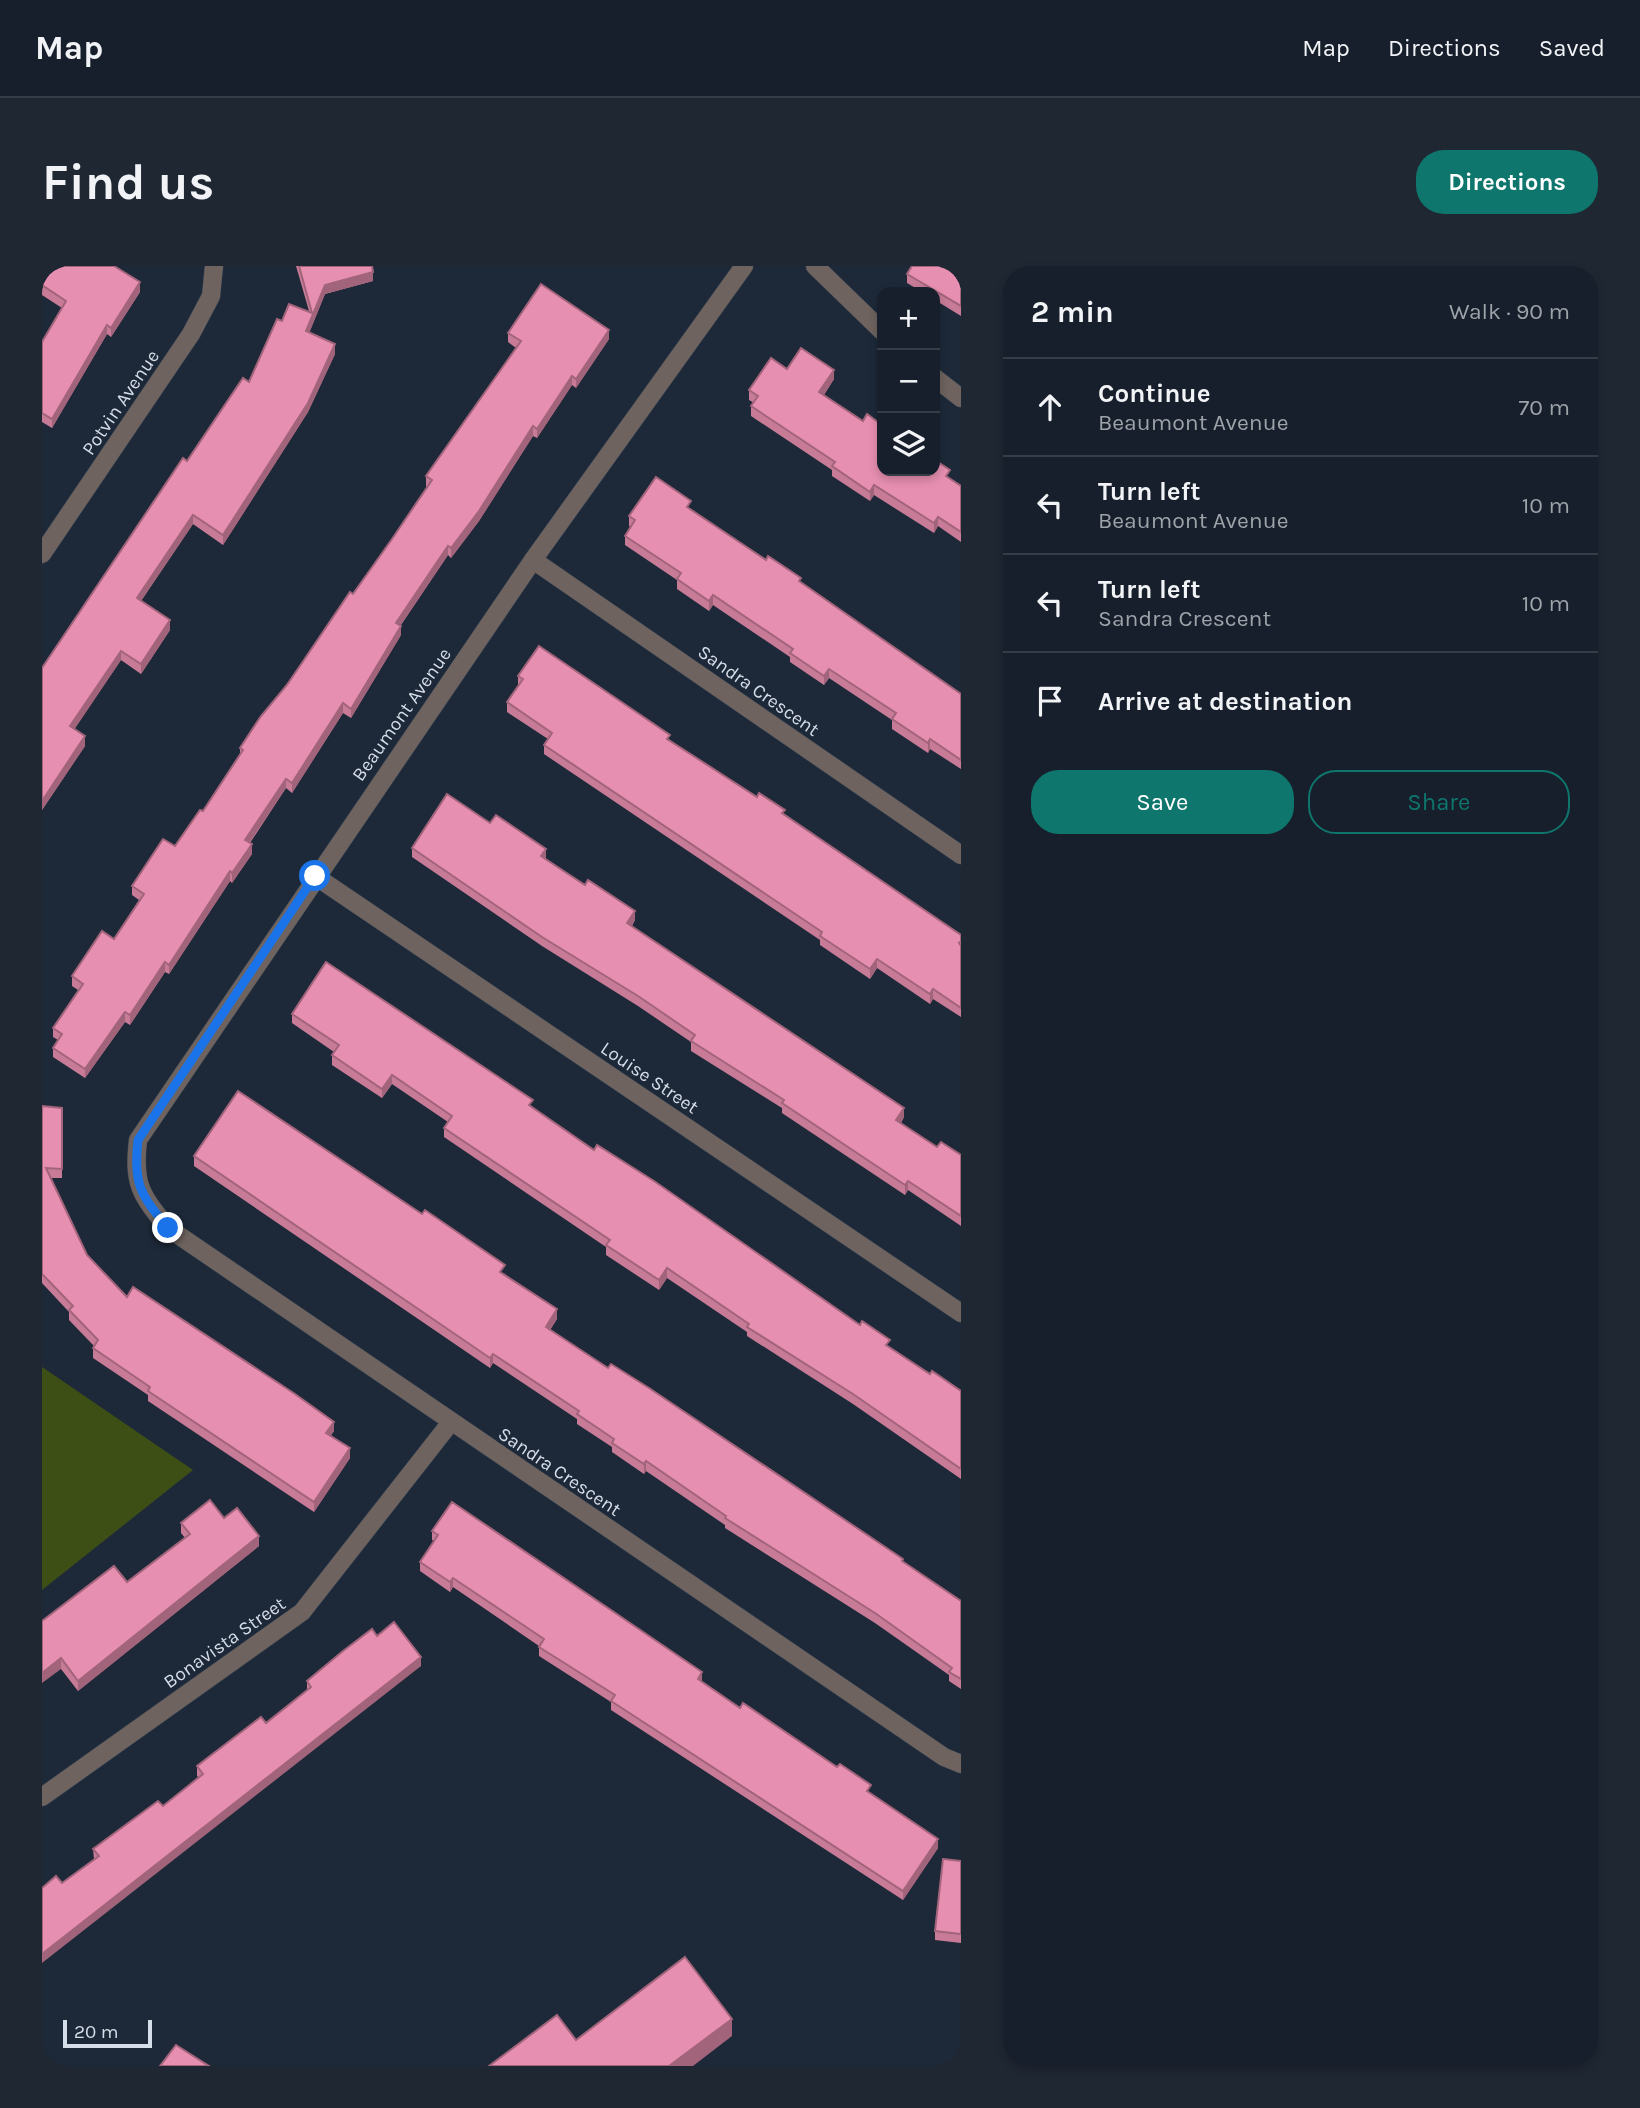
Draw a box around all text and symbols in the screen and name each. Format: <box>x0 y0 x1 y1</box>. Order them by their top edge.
text: Map <box>35 29 103 67</box>
text: Map <box>1302 34 1350 62</box>
text: Directions <box>1388 34 1501 62</box>
text: Saved <box>1539 34 1605 62</box>
button: Directions <box>1416 150 1598 214</box>
text: Find us <box>42 154 214 211</box>
map controls <box>877 287 940 476</box>
button: + <box>877 287 940 350</box>
text: 2 min <box>1031 294 1114 330</box>
text: Walk · 90 m <box>1449 298 1570 325</box>
street label: Potvin Avenue <box>78 346 164 459</box>
button: − <box>877 350 940 413</box>
text: Continue <box>1098 378 1210 409</box>
icon: ahead <box>1031 388 1069 426</box>
text: 70 m <box>1519 394 1570 421</box>
text: Beaumont Avenue <box>1098 409 1288 436</box>
button: layers <box>877 413 940 476</box>
text: Turn left <box>1098 476 1200 507</box>
icon: left <box>1031 486 1069 524</box>
text: 10 m <box>1522 492 1570 519</box>
text: Beaumont Avenue <box>1098 507 1288 534</box>
text: Turn left <box>1098 574 1200 605</box>
icon: left <box>1031 584 1069 622</box>
text: 10 m <box>1522 590 1570 617</box>
text: Sandra Crescent <box>1098 605 1271 632</box>
street label: Sandra Crescent <box>694 641 823 741</box>
street label: Beaumont Avenue <box>348 644 456 785</box>
icon: arrive <box>1031 682 1069 720</box>
text: Arrive at destination <box>1098 686 1352 717</box>
button: Save <box>1031 770 1294 834</box>
button: Share <box>1308 770 1570 834</box>
route start <box>299 860 330 891</box>
street label: Louise Street <box>597 1037 702 1118</box>
route end <box>152 1212 183 1243</box>
street label: Sandra Crescent <box>494 1423 625 1521</box>
street label: Bonavista Street <box>159 1593 290 1693</box>
scale bar <box>63 2017 152 2049</box>
text: 20 m <box>74 2021 119 2043</box>

